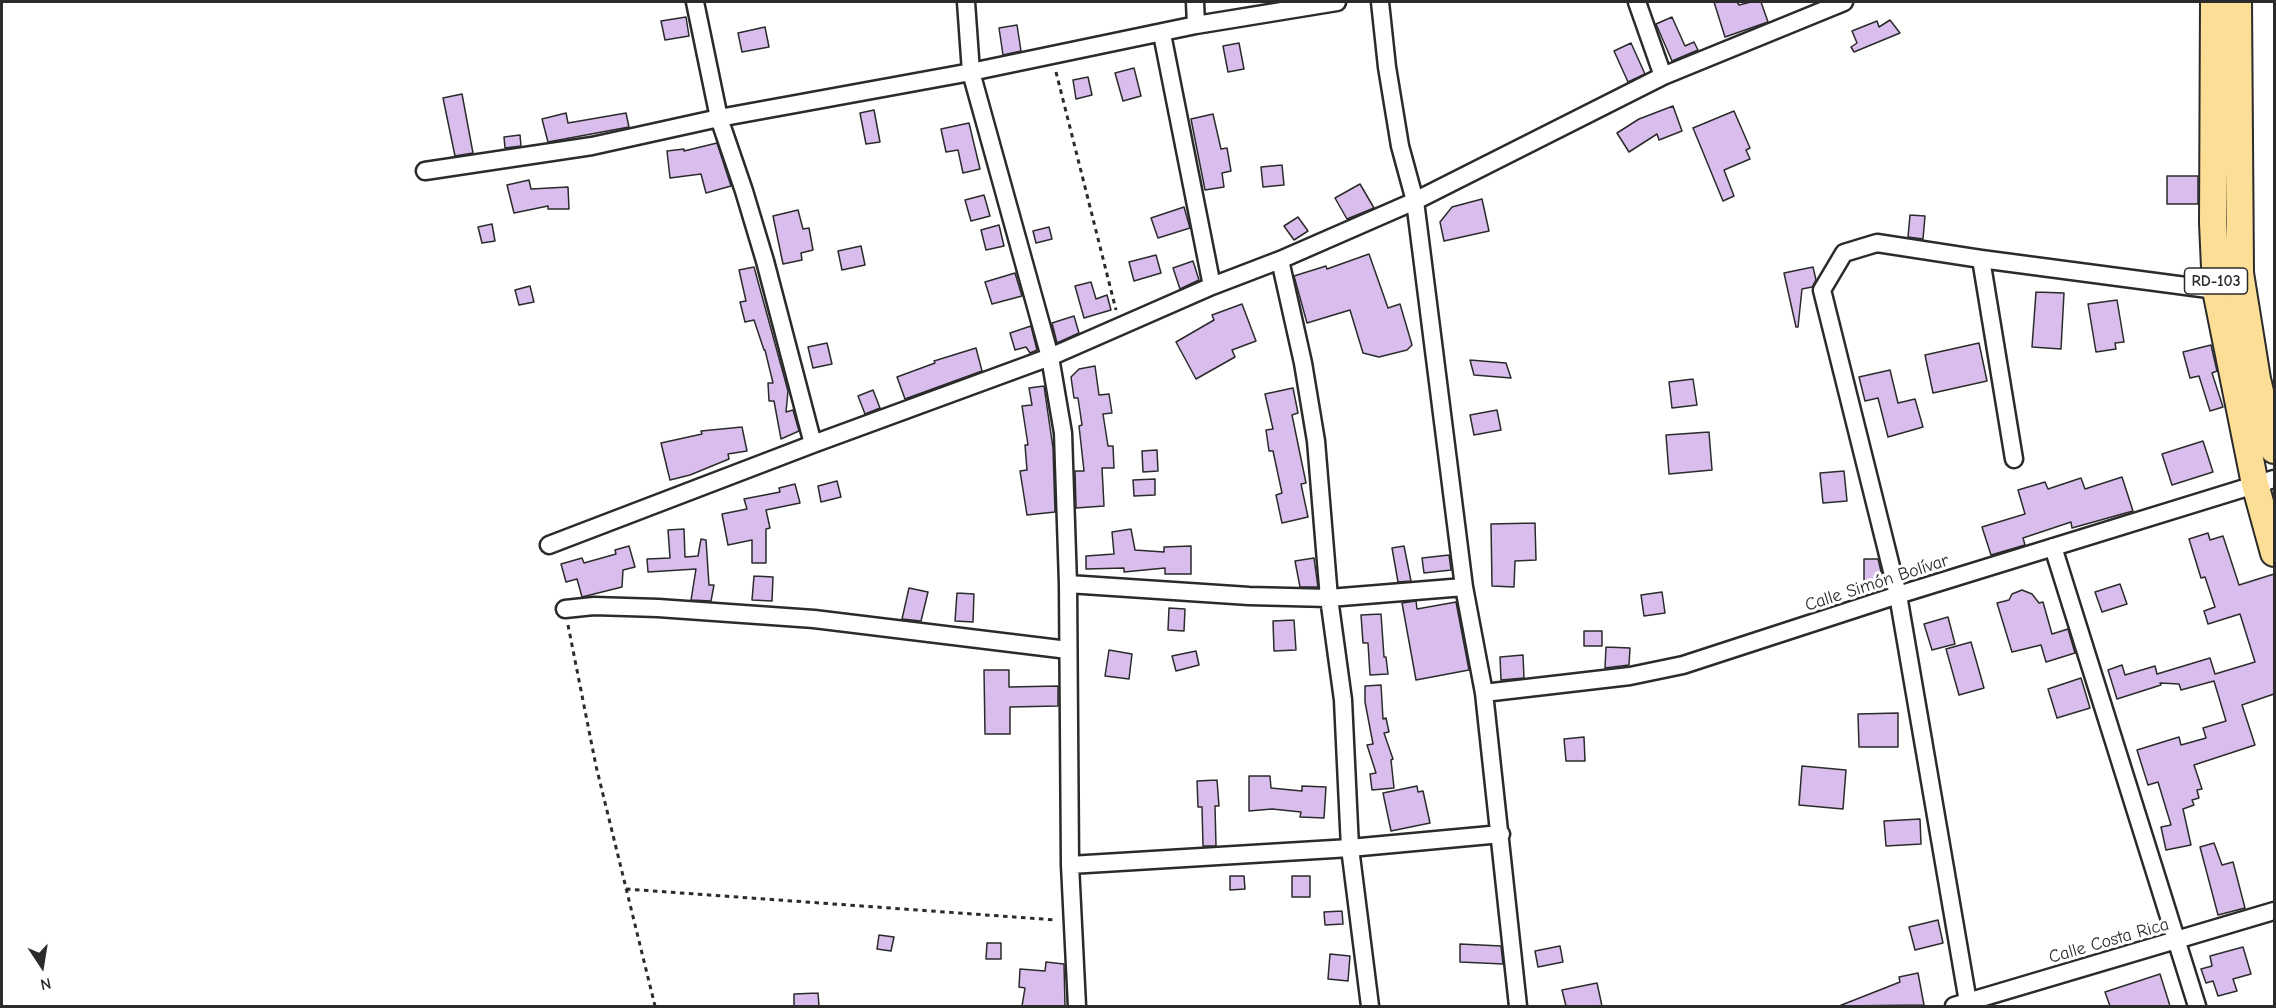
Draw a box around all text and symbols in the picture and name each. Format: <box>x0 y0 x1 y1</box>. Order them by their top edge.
road number: RD-103 <box>2184 268 2248 294</box>
street label: Calle Simón Bolívar <box>1802 550 1952 616</box>
street label: Calle Costa Rica <box>2046 914 2172 968</box>
north arrow <box>12 936 72 996</box>
text: N <box>39 974 53 993</box>

